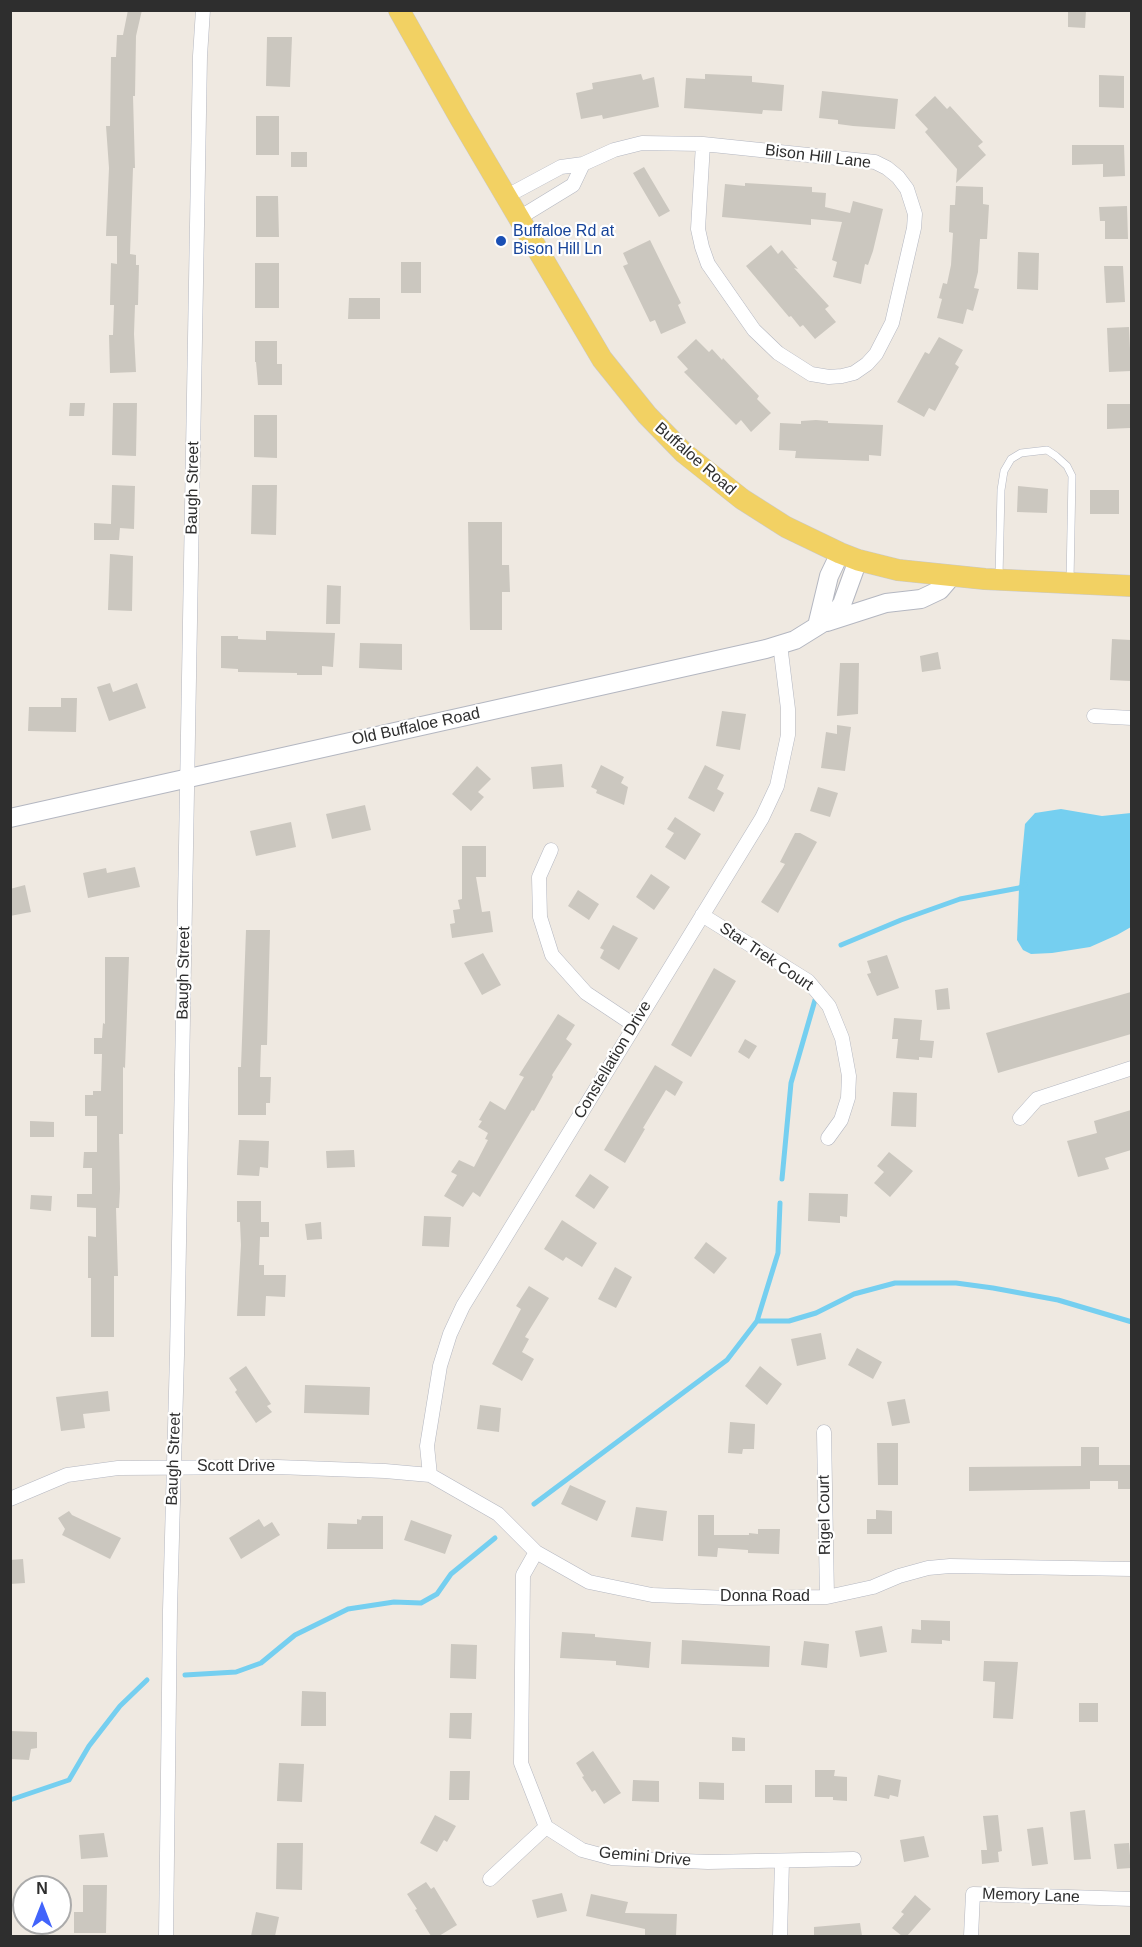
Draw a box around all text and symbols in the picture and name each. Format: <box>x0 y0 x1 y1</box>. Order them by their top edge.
street label: Bison Hill Lane <box>764 141 872 173</box>
place label: Buffaloe Rd at Bison Hill Ln <box>513 222 614 260</box>
marker: Buffaloe Rd at Bison Hill Ln <box>494 234 508 248</box>
street label: Buffaloe Road <box>651 419 739 499</box>
street label: Baugh Street <box>183 441 203 535</box>
street label: Old Buffaloe Road <box>350 704 482 750</box>
street label: Star Trek Court <box>716 919 816 995</box>
street label: Baugh Street <box>174 926 194 1020</box>
street label: Constellation Drive <box>570 998 656 1122</box>
street label: Baugh Street <box>163 1412 185 1506</box>
street label: Scott Drive <box>197 1457 275 1477</box>
street label: Rigel Court <box>815 1475 835 1555</box>
street label: Donna Road <box>720 1587 810 1607</box>
street label: Gemini Drive <box>598 1843 692 1871</box>
north arrow <box>12 1875 72 1935</box>
text: N <box>36 1880 48 1897</box>
street label: Memory Lane <box>982 1885 1080 1907</box>

